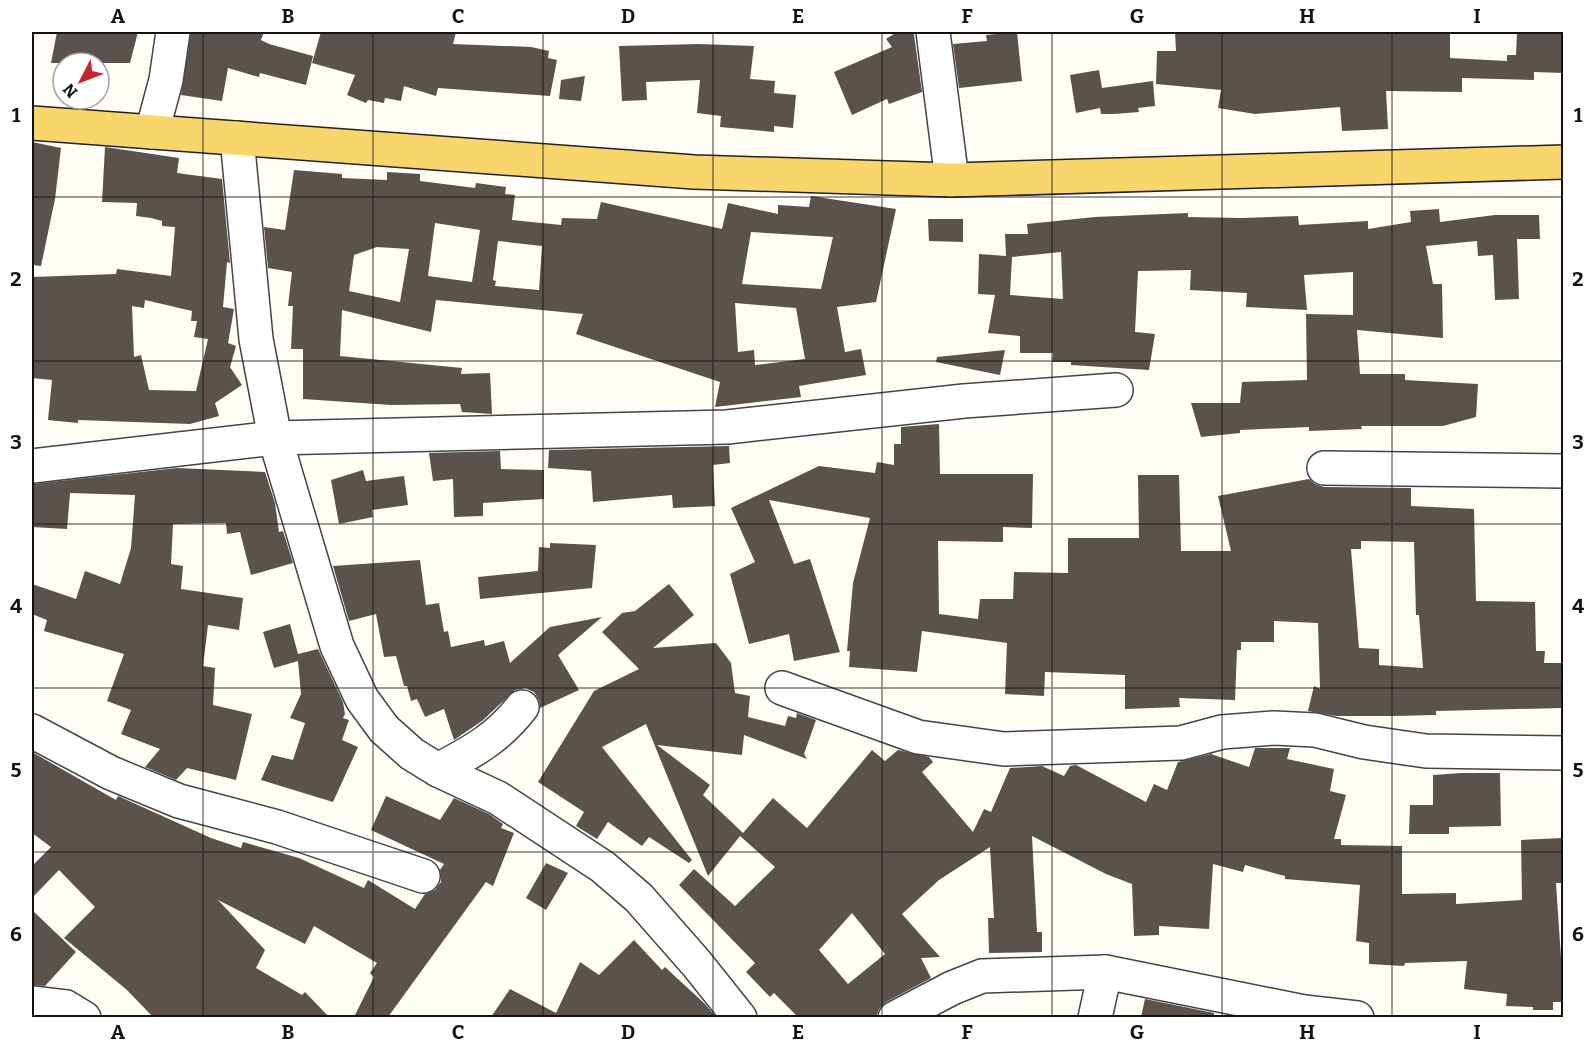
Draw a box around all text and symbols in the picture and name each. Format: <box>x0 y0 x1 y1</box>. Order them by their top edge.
text: A <box>111 4 126 28</box>
text: B <box>282 4 295 28</box>
text: C <box>452 4 464 28</box>
text: D <box>621 4 635 28</box>
text: E <box>792 4 804 28</box>
text: F <box>961 4 973 28</box>
text: G <box>1130 4 1144 28</box>
text: H <box>1299 4 1315 28</box>
text: I <box>1473 4 1481 28</box>
north arrow <box>51 51 111 111</box>
text: N <box>59 80 81 102</box>
text: 1 <box>12 103 21 127</box>
text: 1 <box>1574 103 1583 127</box>
text: 2 <box>10 267 22 291</box>
text: 2 <box>1572 267 1584 291</box>
text: 3 <box>10 430 22 454</box>
text: 3 <box>1572 430 1584 454</box>
text: 4 <box>10 594 22 618</box>
text: 4 <box>1572 594 1584 618</box>
text: 5 <box>11 758 22 782</box>
text: 5 <box>1573 758 1584 782</box>
text: 6 <box>10 922 22 946</box>
text: 6 <box>1572 922 1584 946</box>
text: A <box>111 1020 126 1044</box>
text: B <box>282 1020 295 1044</box>
text: C <box>452 1020 464 1044</box>
text: D <box>621 1020 635 1044</box>
text: E <box>792 1020 804 1044</box>
text: F <box>961 1020 973 1044</box>
text: G <box>1130 1020 1144 1044</box>
text: H <box>1299 1020 1315 1044</box>
text: I <box>1473 1020 1481 1044</box>

